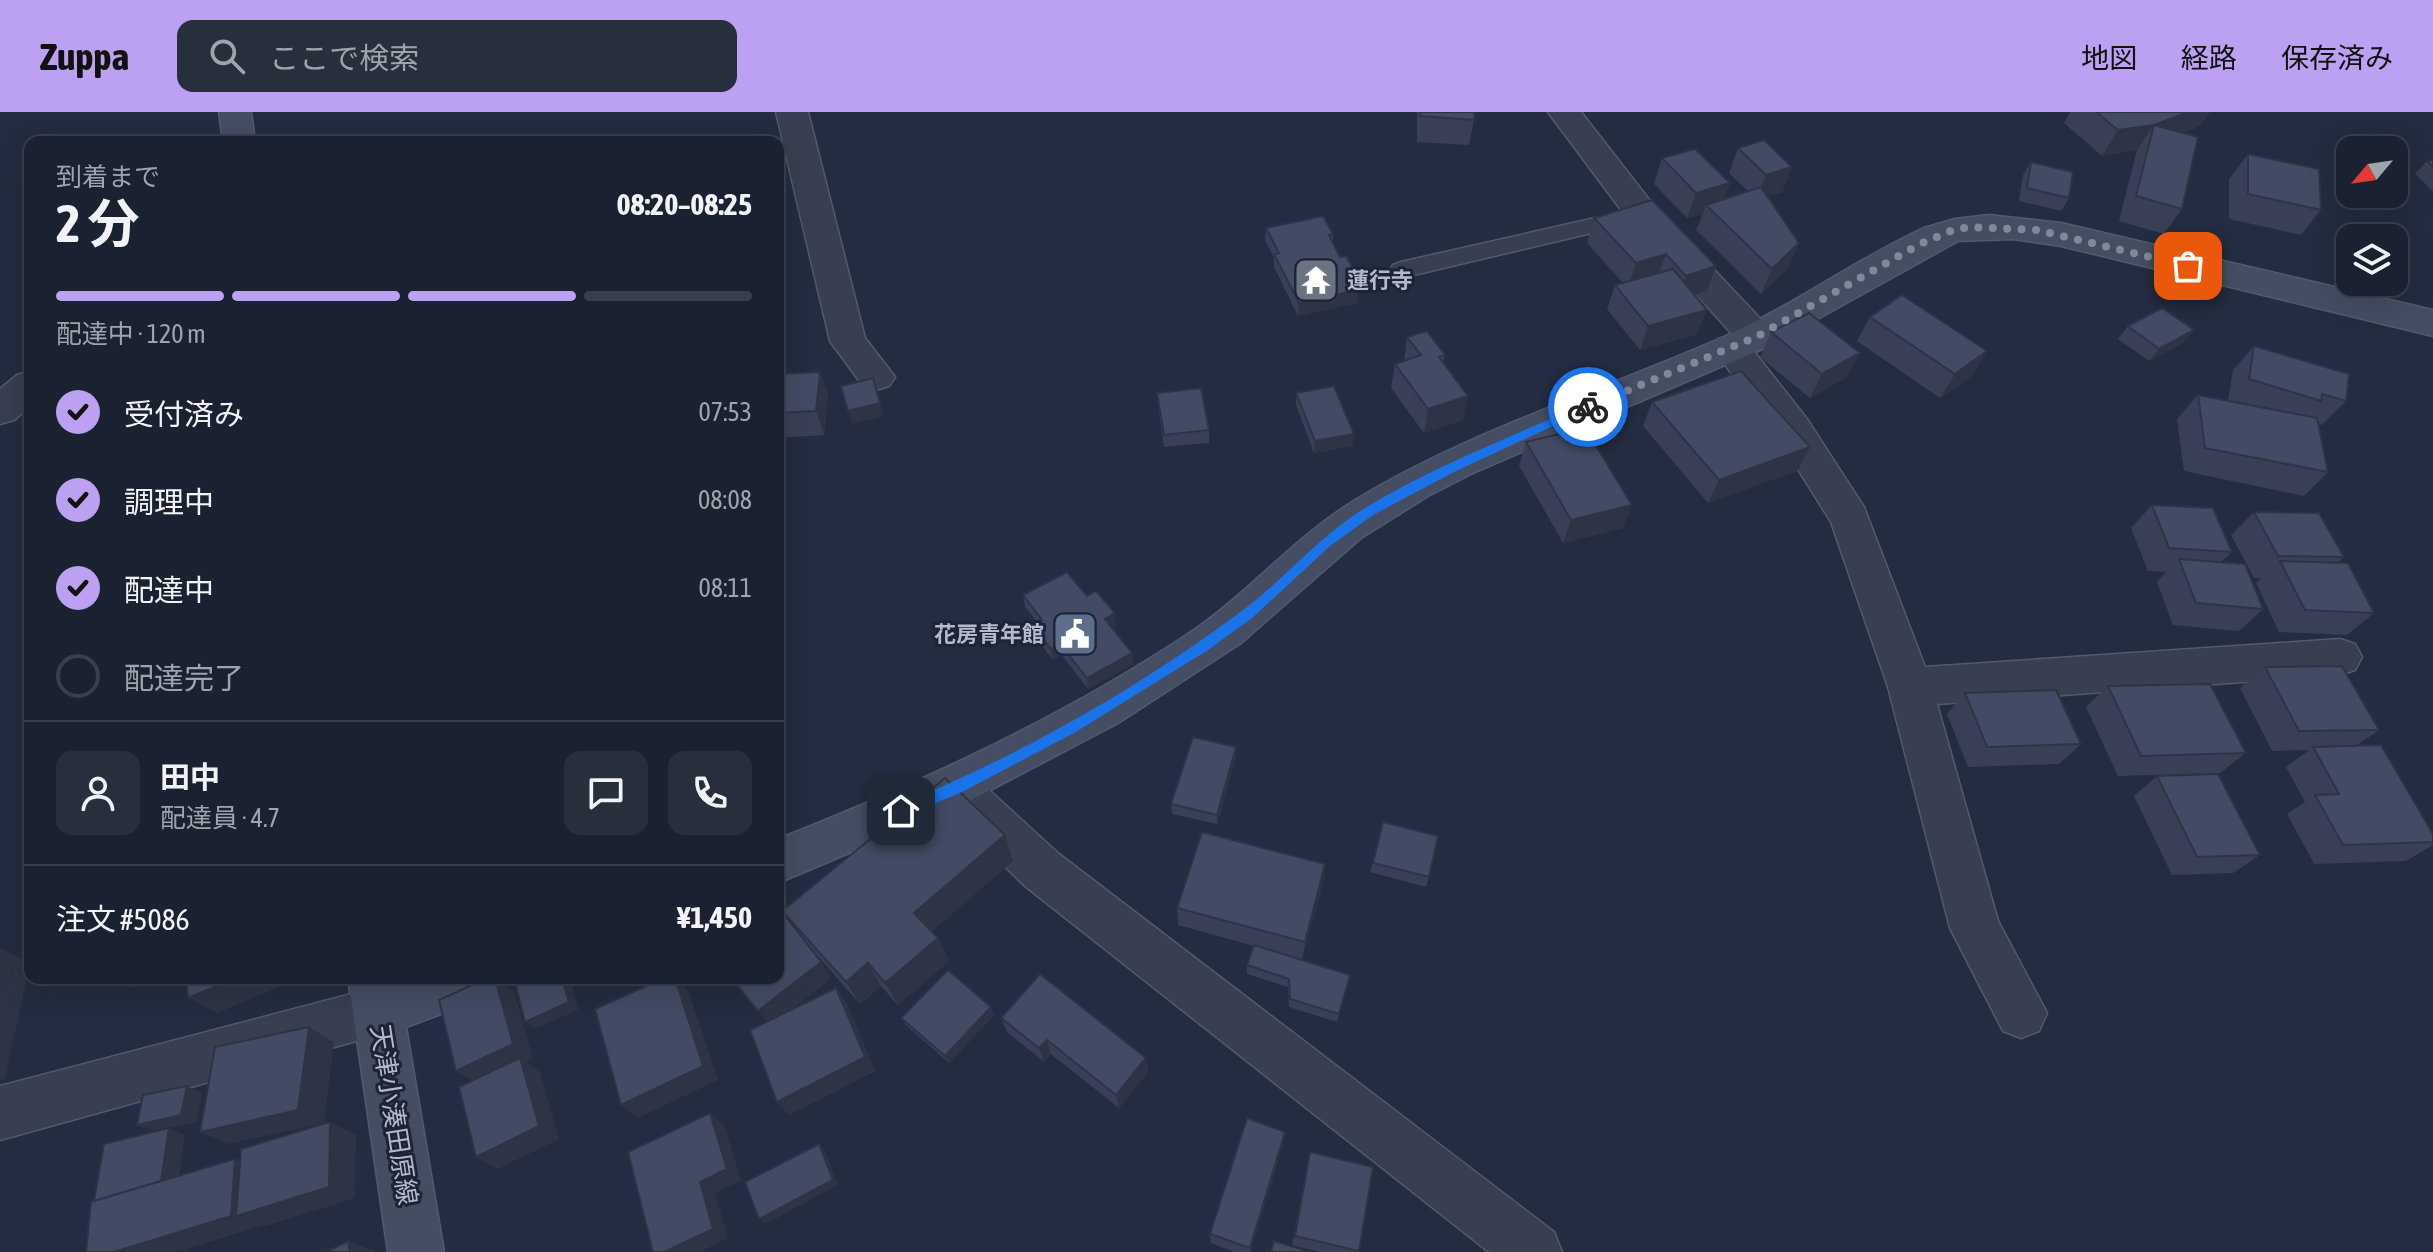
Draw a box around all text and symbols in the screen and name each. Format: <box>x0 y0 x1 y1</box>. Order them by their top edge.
search box <box>177 20 737 92</box>
icon: search <box>205 34 249 78</box>
text: Zuppa <box>40 35 129 78</box>
text: ここで検索 <box>269 41 419 75</box>
text: 地図 <box>2081 42 2137 74</box>
text: 経路 <box>2181 42 2237 74</box>
text: 保存済み <box>2281 42 2393 74</box>
north arrow <box>2336 136 2408 208</box>
map controls <box>2336 136 2408 296</box>
text: 到着まで <box>56 162 160 192</box>
text: 08:20–08:25 <box>617 187 752 221</box>
text: 2 分 <box>56 193 140 253</box>
button: layers <box>2336 224 2408 296</box>
pin <box>2154 232 2222 300</box>
icon: bag <box>2166 244 2210 288</box>
temple icon: 蓮行寺 <box>1292 256 1340 304</box>
place label: 蓮行寺 <box>1347 267 1413 293</box>
text: 配達中 · 120 m <box>56 319 206 349</box>
courier <box>1548 367 1628 447</box>
icon: bike <box>1566 385 1610 429</box>
icon: check <box>56 390 100 434</box>
text: 受付済み <box>124 397 244 431</box>
text: 07:53 <box>698 397 752 427</box>
icon: check <box>56 478 100 522</box>
text: 調理中 <box>124 485 214 519</box>
text: 08:08 <box>698 485 752 515</box>
icon: check <box>56 566 100 610</box>
text: 配達中 <box>124 573 214 607</box>
text: 08:11 <box>698 573 752 603</box>
public building icon: 花房青年館 <box>1051 610 1099 658</box>
place label: 花房青年館 <box>934 621 1044 647</box>
text: 配達完了 <box>124 661 244 695</box>
button: person <box>56 751 140 835</box>
button: chat <box>564 751 648 835</box>
button: phone <box>668 751 752 835</box>
text: 田中 <box>160 760 220 794</box>
pin <box>867 777 935 845</box>
icon: home <box>879 789 923 833</box>
text: 配達員 · 4.7 <box>160 803 280 833</box>
text: ¥1,450 <box>677 900 752 934</box>
text: 注文 #5086 <box>56 902 190 936</box>
street label: 天津小湊田原線 <box>365 1023 423 1207</box>

